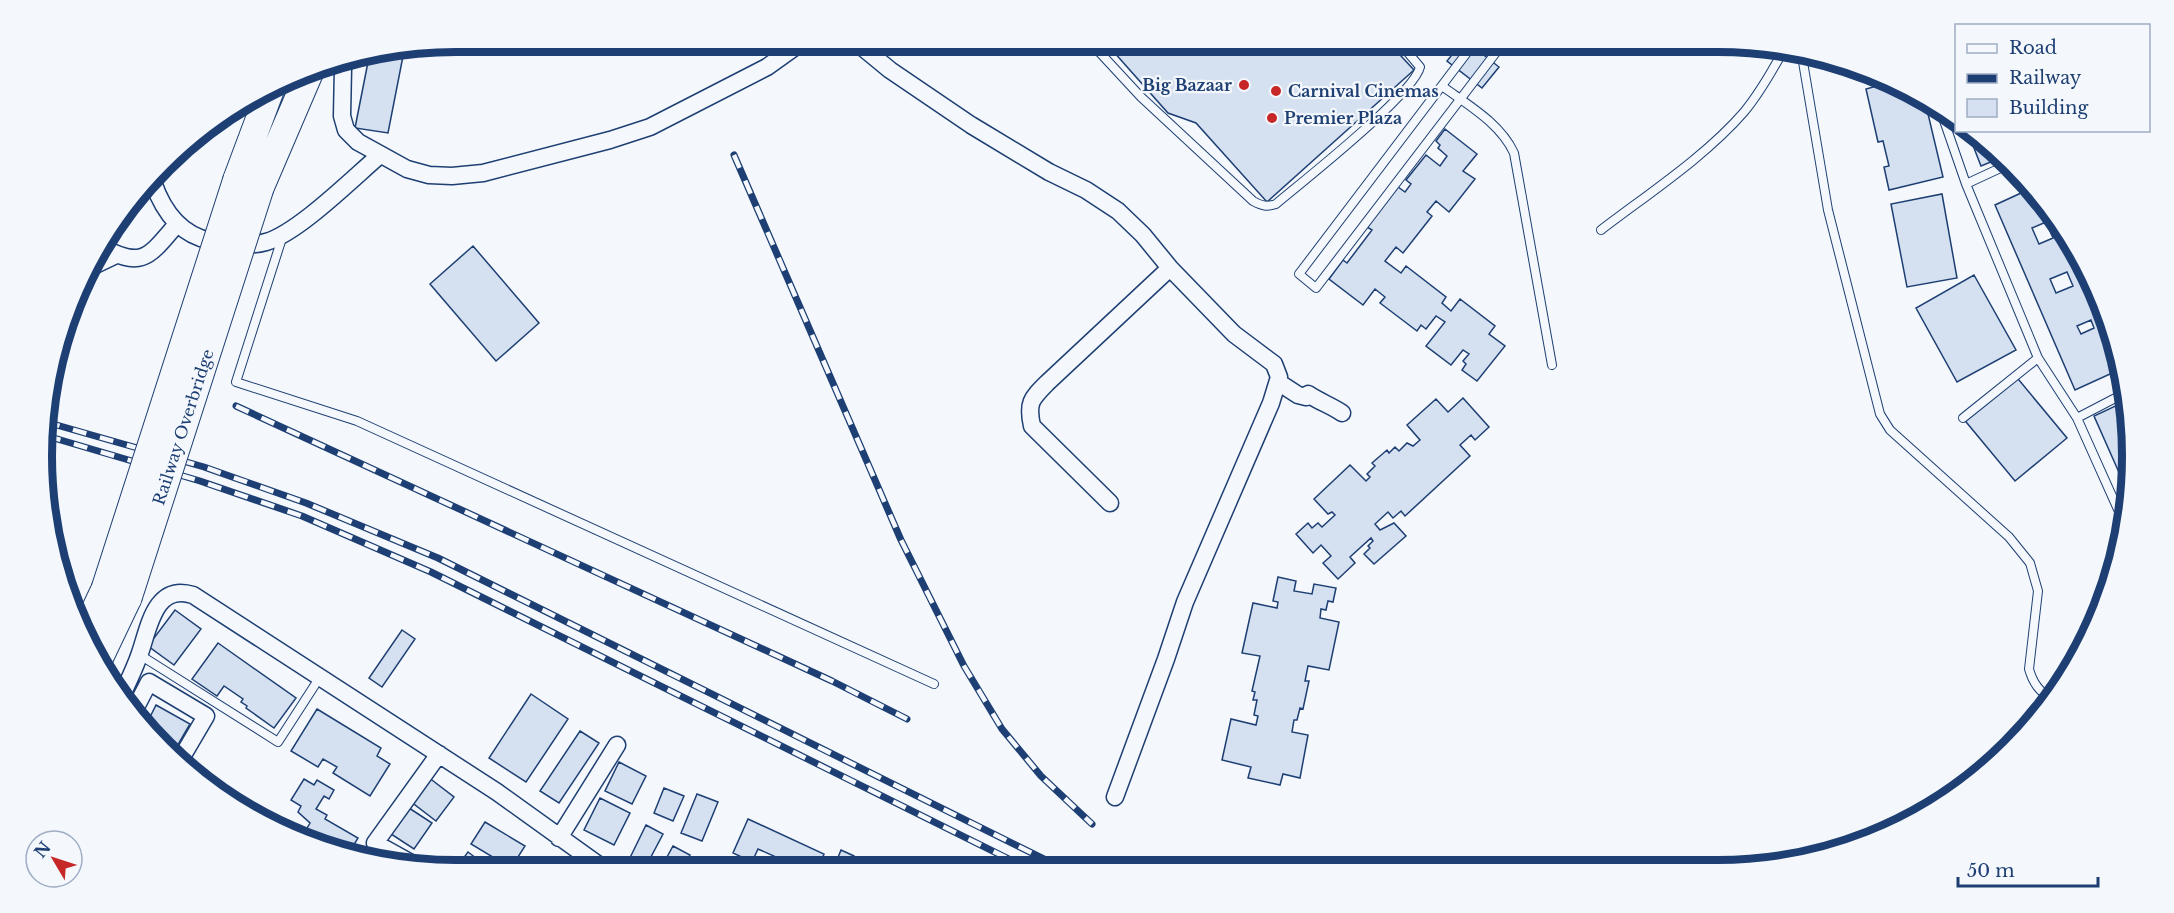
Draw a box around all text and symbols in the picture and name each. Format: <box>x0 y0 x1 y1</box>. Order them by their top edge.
legend <box>1955 24 2150 132</box>
text: Road <box>2009 37 2057 59</box>
text: Railway <box>2009 67 2082 89</box>
place label: Big Bazaar <box>1142 75 1232 95</box>
marker: Big Bazaar <box>1237 78 1251 92</box>
place label: Carnival Cinemas <box>1288 81 1439 101</box>
marker: Carnival Cinemas <box>1269 84 1283 98</box>
text: Building <box>2009 97 2088 119</box>
place label: Premier Plaza <box>1284 108 1402 128</box>
marker: Premier Plaza <box>1265 111 1279 125</box>
street label: Railway Overbridge <box>148 347 218 507</box>
north arrow <box>24 829 84 889</box>
text: N <box>30 837 55 862</box>
scale bar <box>1958 850 2098 888</box>
text: 50 m <box>1967 860 2015 882</box>

